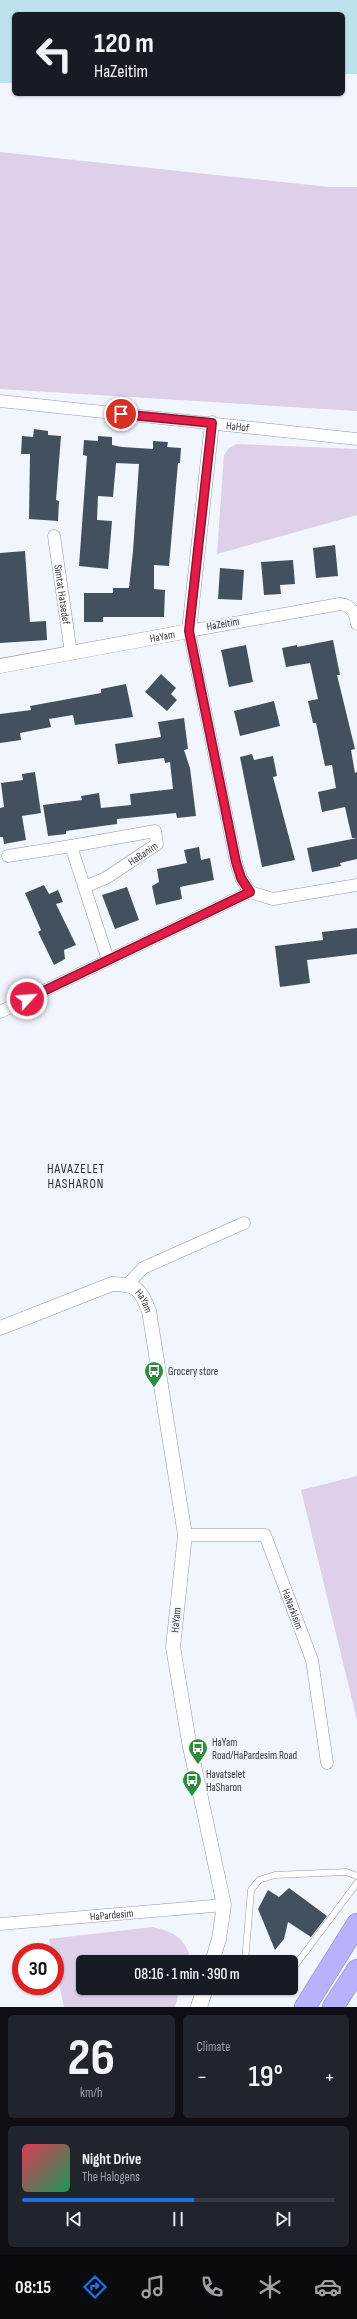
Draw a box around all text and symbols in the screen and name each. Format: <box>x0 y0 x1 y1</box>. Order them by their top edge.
text: 120 m <box>94 27 154 60</box>
icon: left <box>28 28 80 80</box>
text: HaZeitim <box>94 61 148 82</box>
pin <box>104 397 138 431</box>
icon: arrive <box>110 403 132 425</box>
street label: HaHof <box>225 419 251 434</box>
street label: Simtat Hatsedef <box>52 564 73 626</box>
street label: HaZeitim <box>206 615 240 633</box>
street label: HaYam <box>149 627 176 645</box>
street label: HaBanim <box>126 839 160 868</box>
position arrow <box>6 978 48 1020</box>
district label: HAVAZELET HASHARON <box>47 1161 105 1192</box>
street label: HaYam <box>133 1286 156 1314</box>
bus stop icon: Grocery store <box>143 1360 165 1388</box>
place label: Grocery store <box>168 1365 218 1378</box>
street label: HaNarkisim <box>279 1587 306 1631</box>
street label: HaYam <box>168 1607 184 1633</box>
place label: HaYam Road/HaPardesim Road <box>212 1736 298 1762</box>
bus stop icon: HaYam Road/HaPardesim Road <box>187 1737 209 1765</box>
place label: Havatselet HaSharon <box>206 1768 246 1794</box>
bus stop icon: Havatselet HaSharon <box>181 1769 203 1797</box>
street label: HaPardesim <box>89 1906 134 1923</box>
speed limit sign: 30 <box>12 1943 64 1995</box>
text: 08:16 · 1 min · 390 m <box>134 1965 240 1984</box>
text: 26 <box>68 2027 115 2090</box>
text: Climate <box>197 2039 230 2055</box>
text: 19° <box>249 2059 283 2095</box>
text: − <box>197 2064 207 2091</box>
text: + <box>324 2064 335 2091</box>
text: km/h <box>80 2085 102 2101</box>
text: Night Drive <box>82 2150 141 2169</box>
text: The Halogens <box>82 2169 140 2185</box>
icon: previous <box>63 2208 85 2230</box>
icon: pause <box>167 2208 189 2230</box>
icon: next <box>272 2208 294 2230</box>
icon: directions <box>81 2273 109 2301</box>
icon: music <box>139 2273 167 2301</box>
icon: phone <box>198 2273 226 2301</box>
icon: climate <box>256 2273 284 2301</box>
icon: car <box>314 2273 342 2301</box>
text: 08:15 <box>15 2277 51 2298</box>

